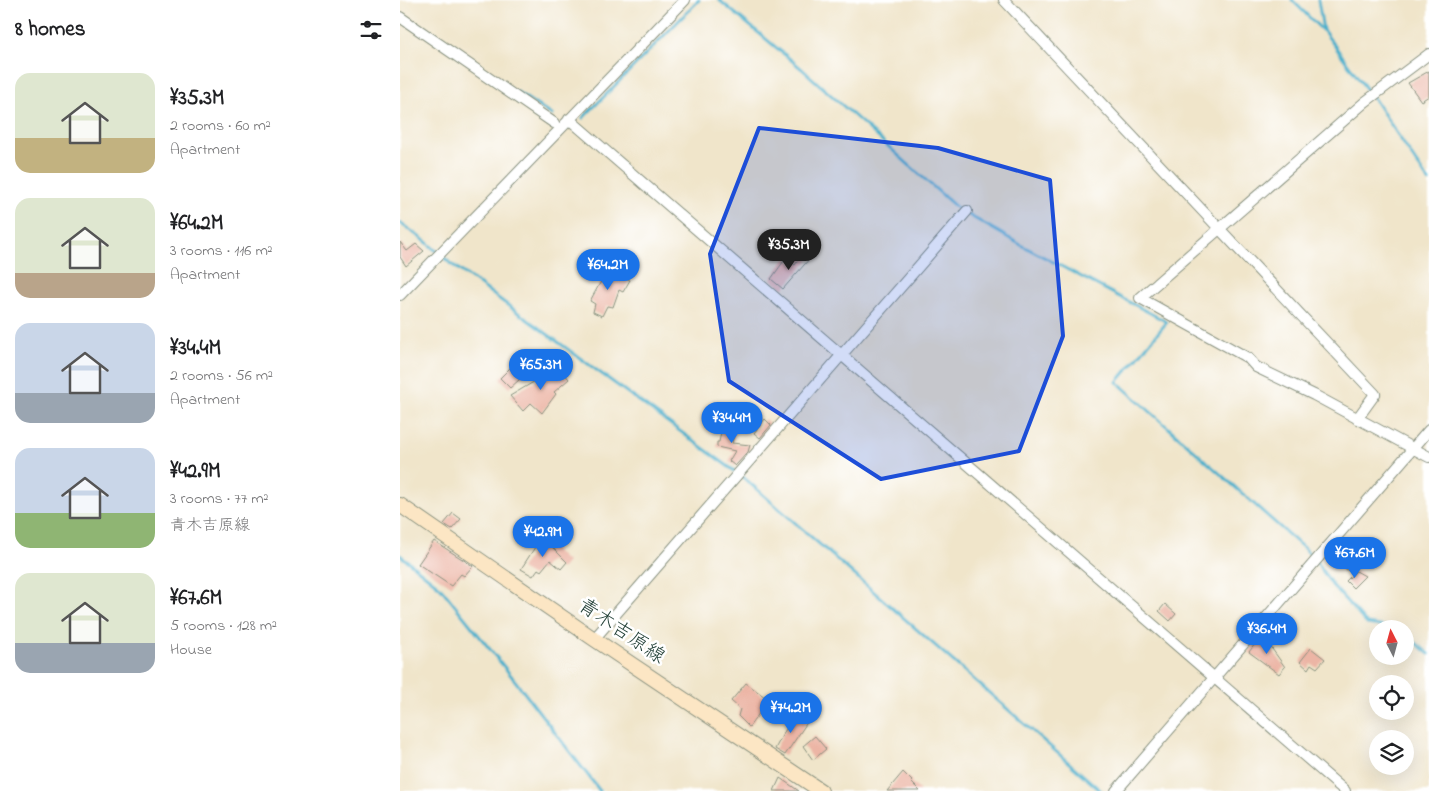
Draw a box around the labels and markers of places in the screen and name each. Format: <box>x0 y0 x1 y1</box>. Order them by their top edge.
pin: ¥35.3M <box>748 228 830 271</box>
pin: ¥64.2M <box>567 248 649 291</box>
pin: ¥65.3M <box>500 348 582 391</box>
pin: ¥34.4M <box>691 402 773 444</box>
pin: ¥42.9M <box>502 516 584 558</box>
pin: ¥67.6M <box>1314 536 1396 579</box>
pin: ¥36.4M <box>1226 612 1308 655</box>
pin: ¥74.2M <box>750 692 832 734</box>

